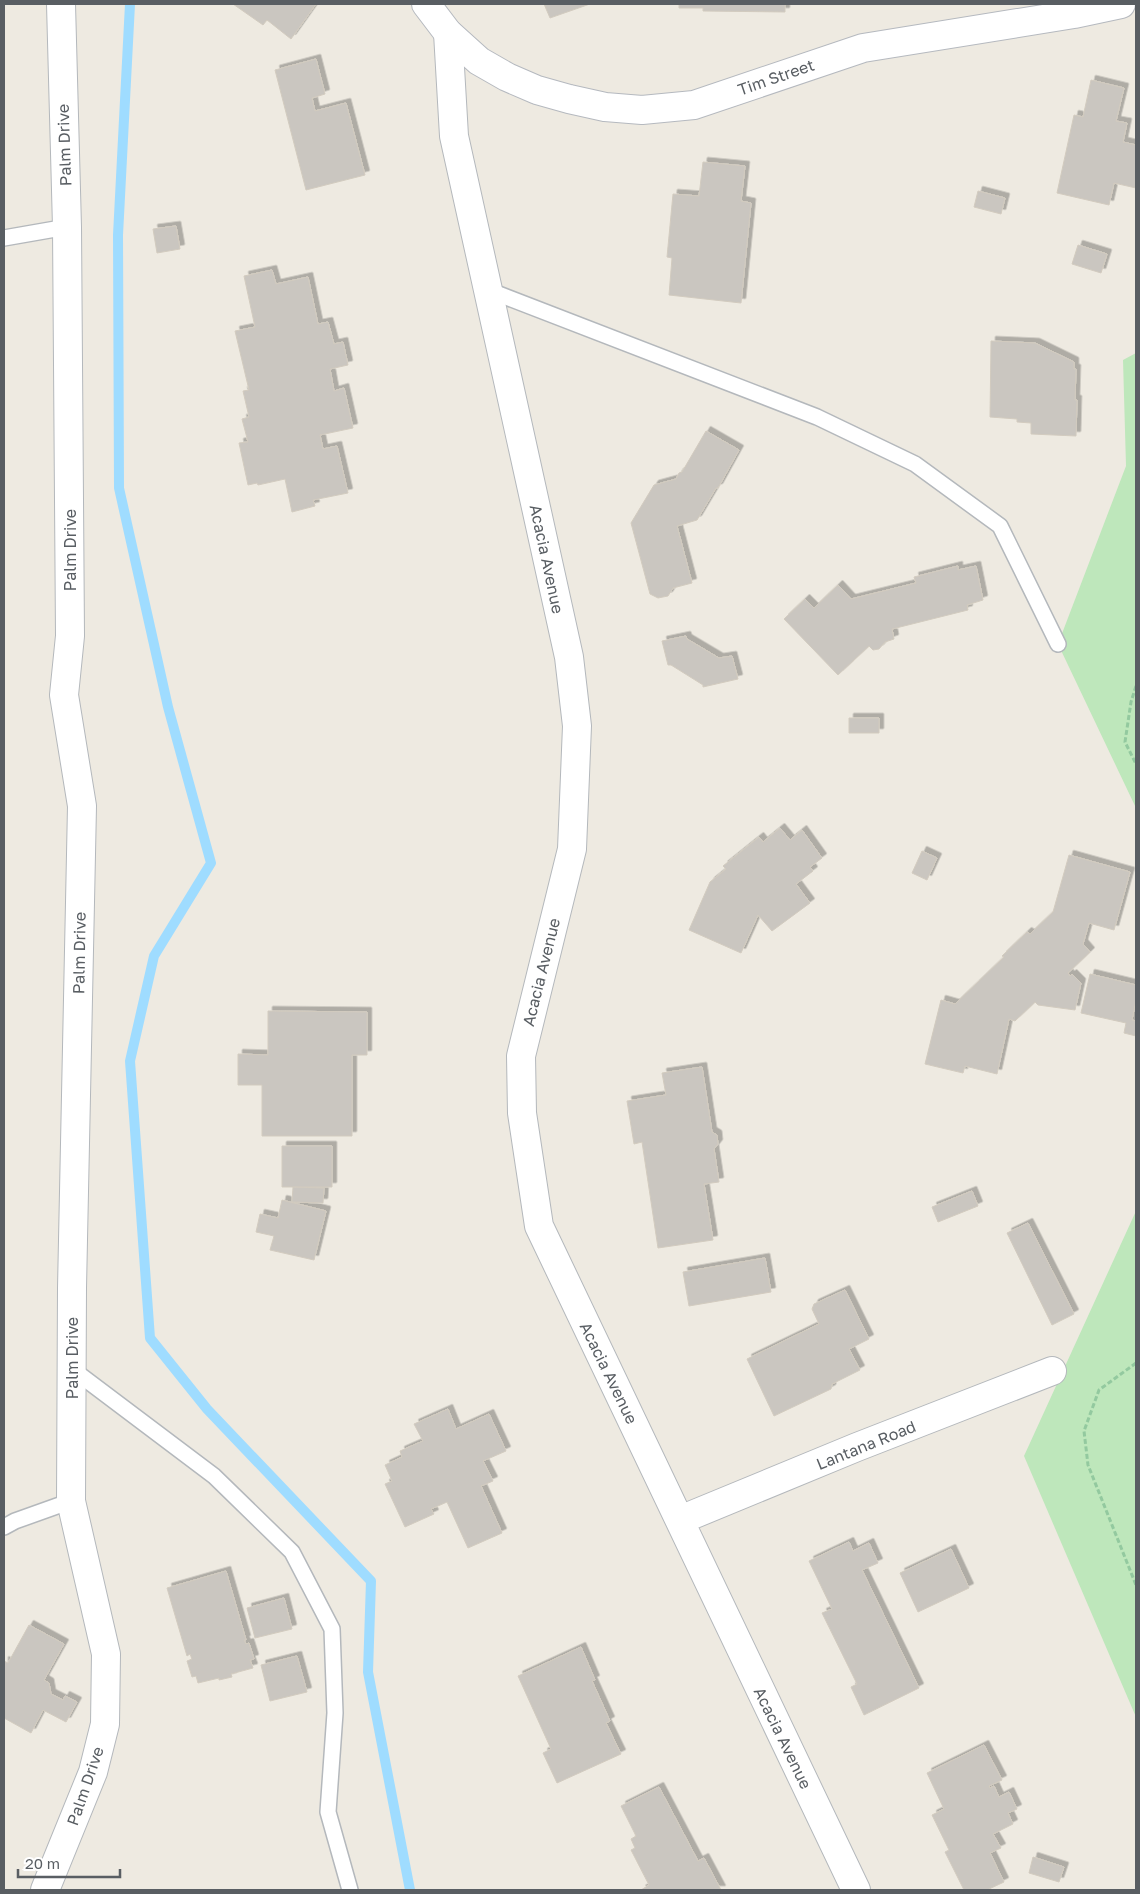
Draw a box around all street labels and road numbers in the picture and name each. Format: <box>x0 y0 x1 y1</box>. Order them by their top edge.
street label: Tim Street <box>735 55 817 99</box>
street label: Palm Drive <box>53 104 75 186</box>
street label: Acacia Avenue <box>526 503 568 615</box>
street label: Palm Drive <box>60 509 80 591</box>
street label: Palm Drive <box>68 912 90 994</box>
street label: Acacia Avenue <box>518 916 564 1028</box>
street label: Palm Drive <box>62 1317 82 1399</box>
street label: Acacia Avenue <box>576 1319 642 1427</box>
street label: Lantana Road <box>813 1416 919 1474</box>
street label: Acacia Avenue <box>750 1684 816 1792</box>
street label: Palm Drive <box>62 1744 108 1828</box>

